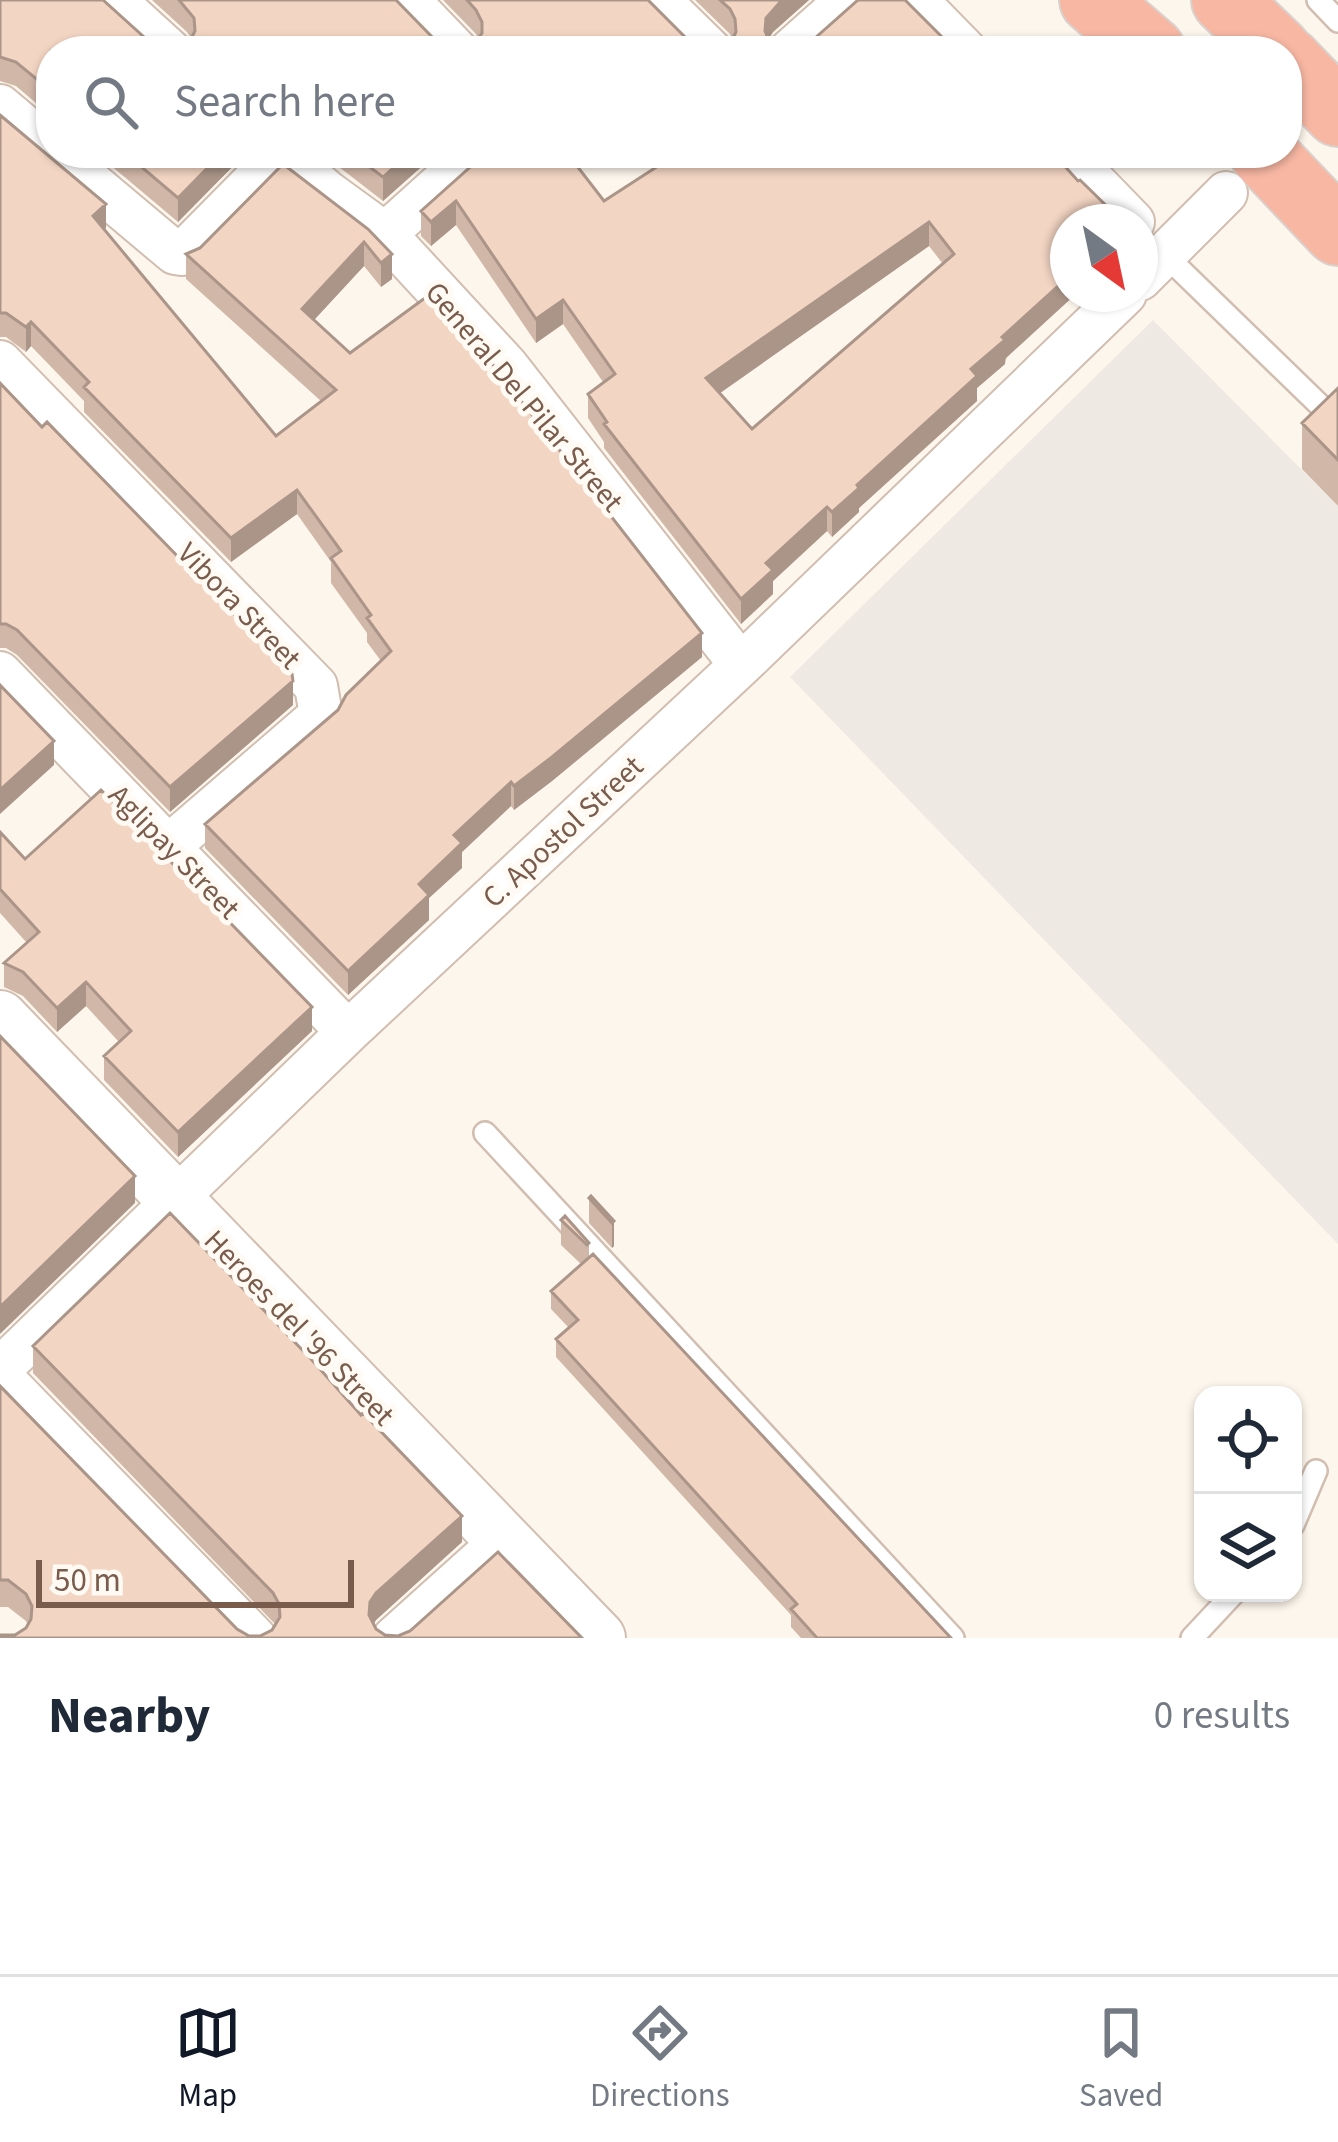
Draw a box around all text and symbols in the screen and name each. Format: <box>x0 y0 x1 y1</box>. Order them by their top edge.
search box <box>36 36 1302 168</box>
icon: search <box>78 69 144 135</box>
text: Search here <box>174 70 396 134</box>
north arrow <box>1050 204 1158 312</box>
street label: General Del Pilar Street <box>415 273 633 521</box>
street label: Vibora Street <box>167 533 311 679</box>
street label: C. Apostol Street <box>473 746 653 918</box>
street label: Aglipay Street <box>98 775 250 929</box>
street label: Heroes del '96 Street <box>194 1220 404 1436</box>
map controls <box>1194 1386 1302 1602</box>
button: locate <box>1194 1386 1302 1494</box>
button: layers <box>1194 1494 1302 1602</box>
scale bar <box>36 1554 354 1607</box>
text: 50 m <box>54 1557 121 1604</box>
text: Nearby <box>48 1680 210 1752</box>
text: 0 results <box>1154 1688 1290 1744</box>
tab: Map <box>175 2000 241 2119</box>
tab: Directions <box>590 2000 730 2119</box>
tab: Saved <box>1079 2000 1163 2119</box>

